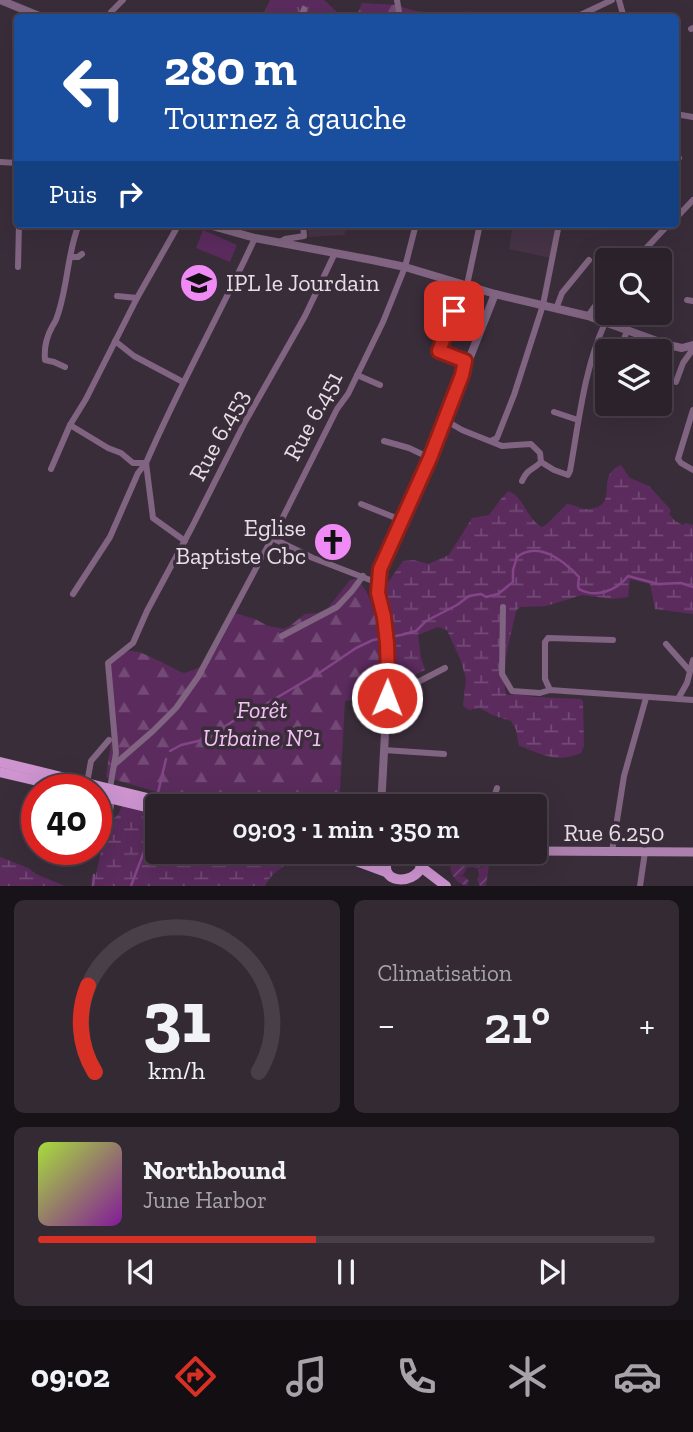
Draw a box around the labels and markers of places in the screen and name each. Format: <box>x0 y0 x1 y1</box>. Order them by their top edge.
school or university icon: IPL le Jourdain <box>178 262 220 304</box>
place label: IPL le Jourdain <box>226 268 380 297</box>
pin <box>424 281 484 341</box>
place label: Eglise Baptiste Cbc <box>176 513 306 570</box>
church icon: Eglise Baptiste Cbc <box>312 521 354 563</box>

